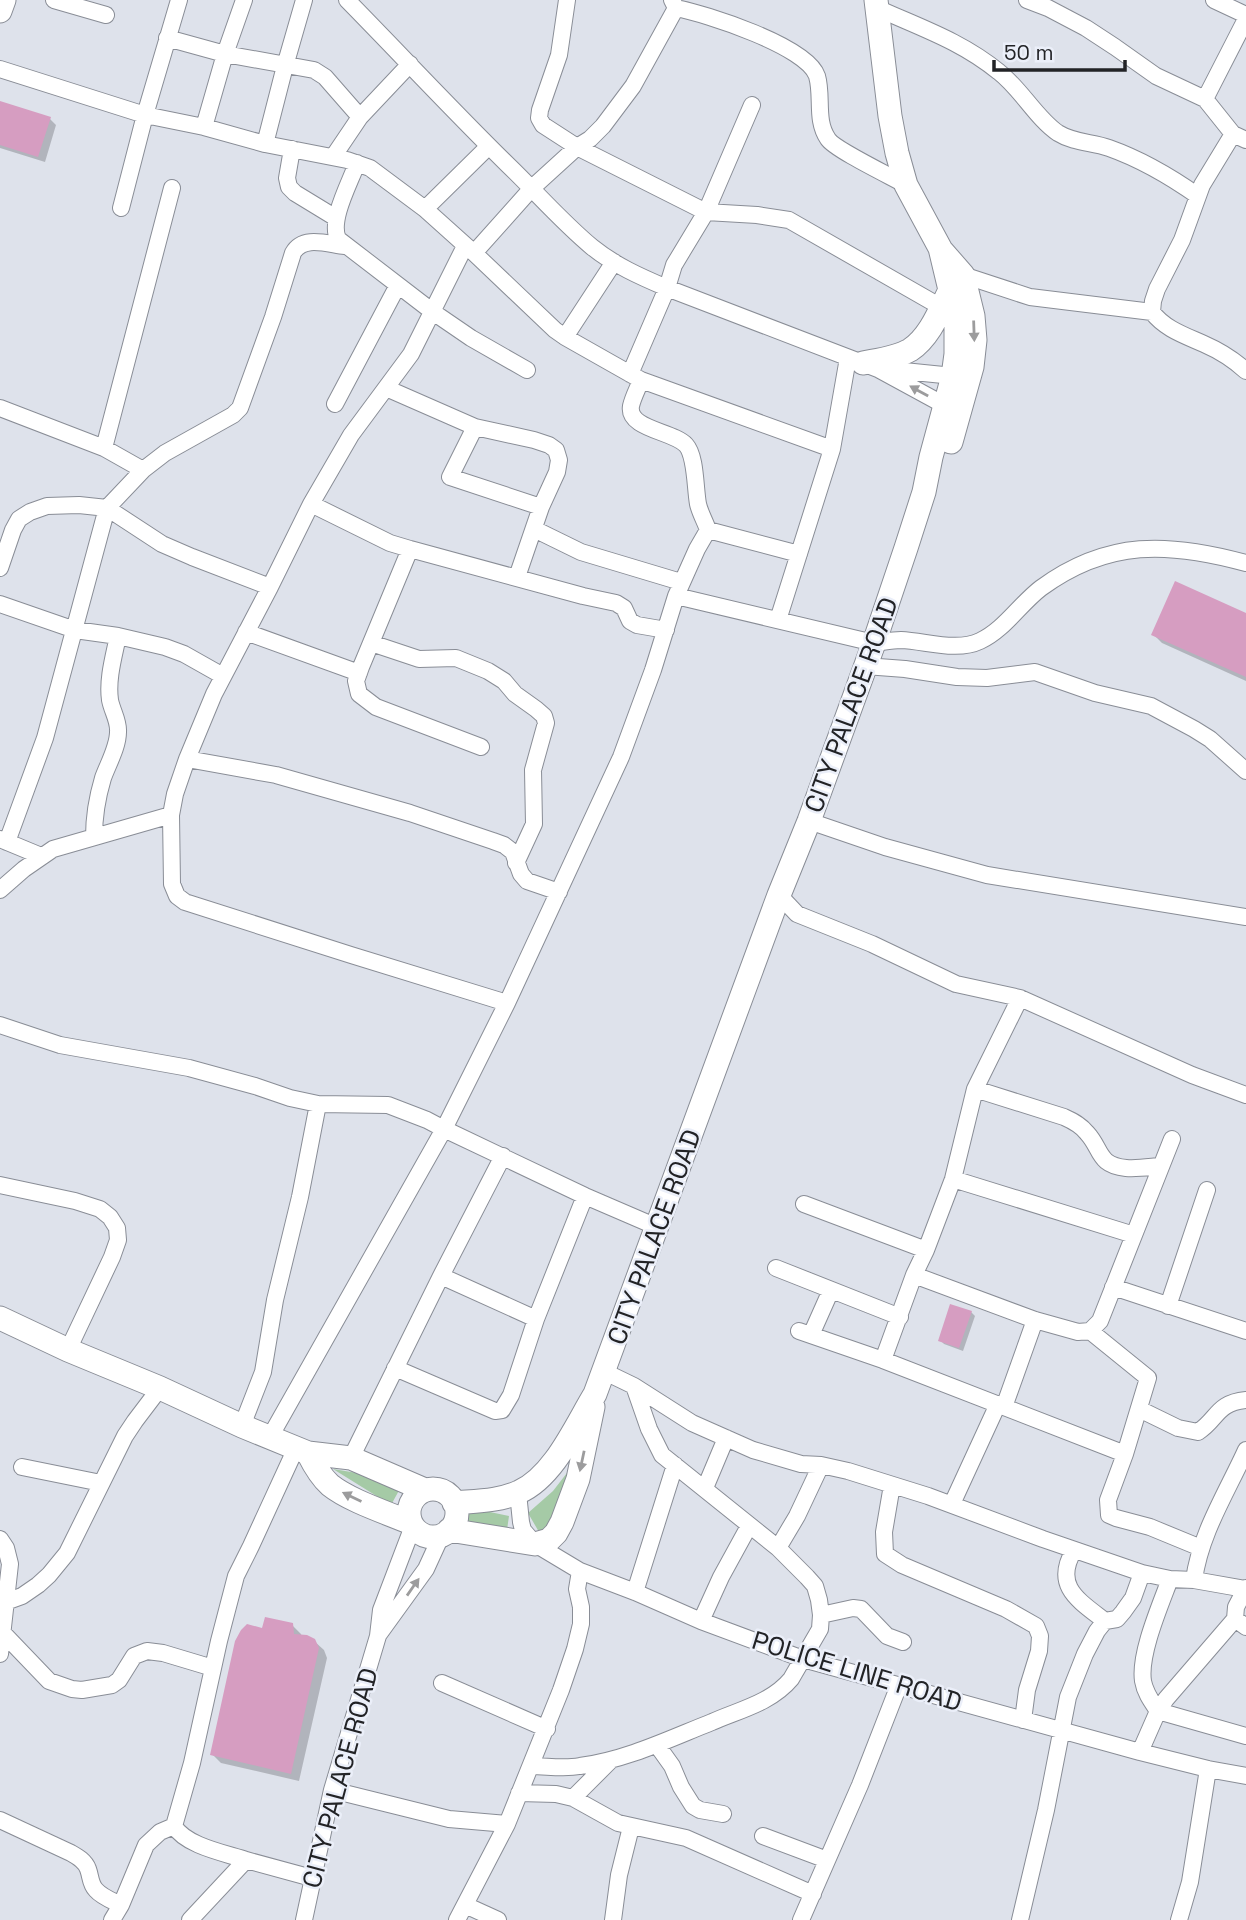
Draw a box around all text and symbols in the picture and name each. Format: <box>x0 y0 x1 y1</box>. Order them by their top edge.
scale bar <box>994 28 1125 72</box>
text: 50 m <box>1004 39 1054 66</box>
one-way arrow <box>968 320 979 342</box>
one-way arrow <box>909 385 929 397</box>
street label: CITY PALACE ROAD <box>796 593 906 817</box>
street label: CITY PALACE ROAD <box>599 1125 709 1349</box>
one-way arrow <box>577 1450 588 1472</box>
one-way arrow <box>342 1491 362 1503</box>
one-way arrow <box>406 1578 420 1596</box>
street label: POLICE LINE ROAD <box>748 1623 966 1719</box>
street label: CITY PALACE ROAD <box>294 1664 386 1892</box>

